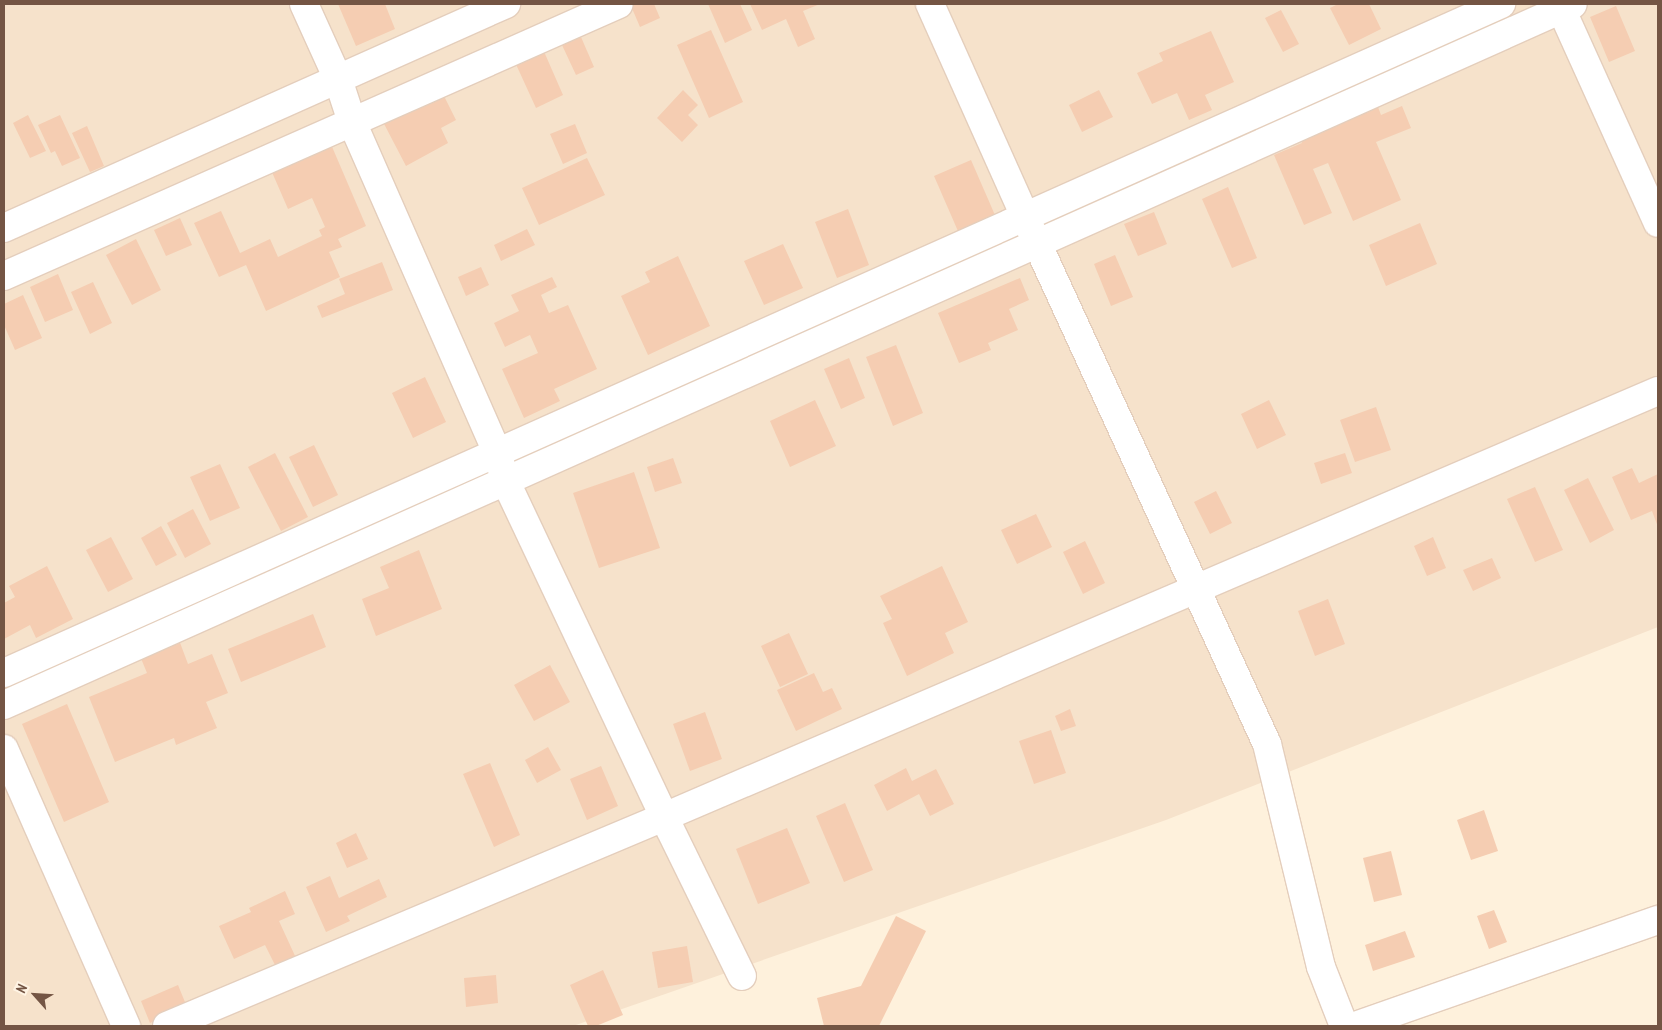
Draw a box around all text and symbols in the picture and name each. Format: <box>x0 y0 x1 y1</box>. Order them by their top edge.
north arrow <box>10 970 60 1020</box>
text: N <box>12 981 31 996</box>

